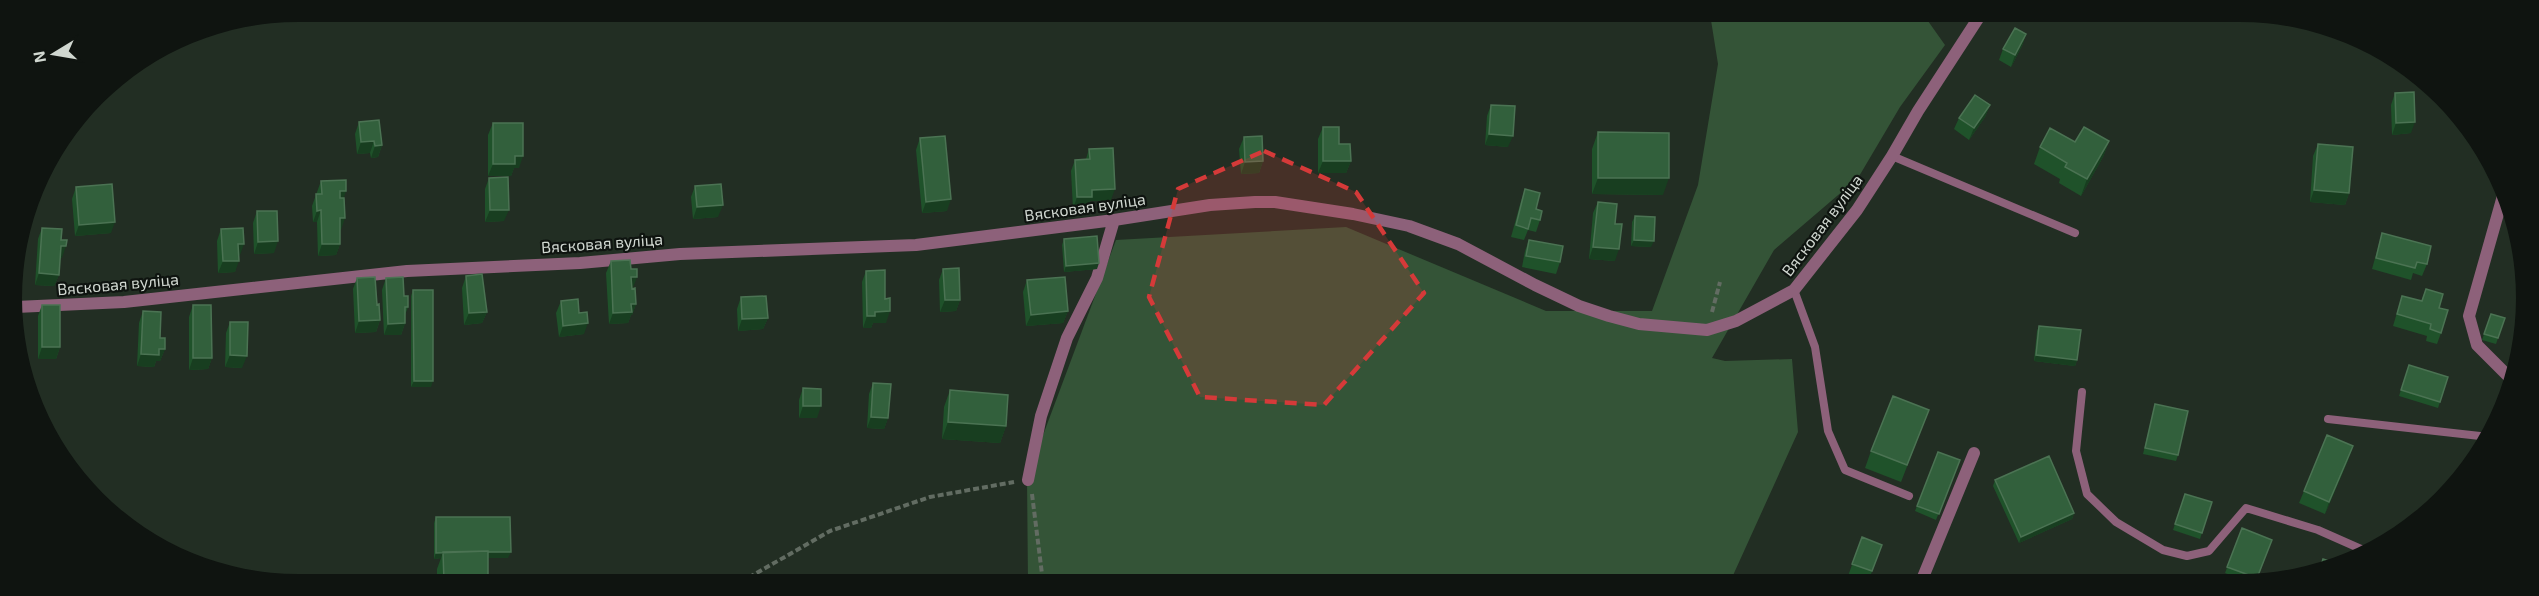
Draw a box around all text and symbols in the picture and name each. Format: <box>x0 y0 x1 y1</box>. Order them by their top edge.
north arrow <box>24 24 84 84</box>
text: N <box>28 49 49 64</box>
street label: Вясковая вуліца <box>1777 170 1867 280</box>
street label: Вясковая вуліца <box>1023 189 1147 225</box>
street label: Вясковая вуліца <box>540 229 664 257</box>
street label: Вясковая вуліца <box>56 269 180 299</box>

